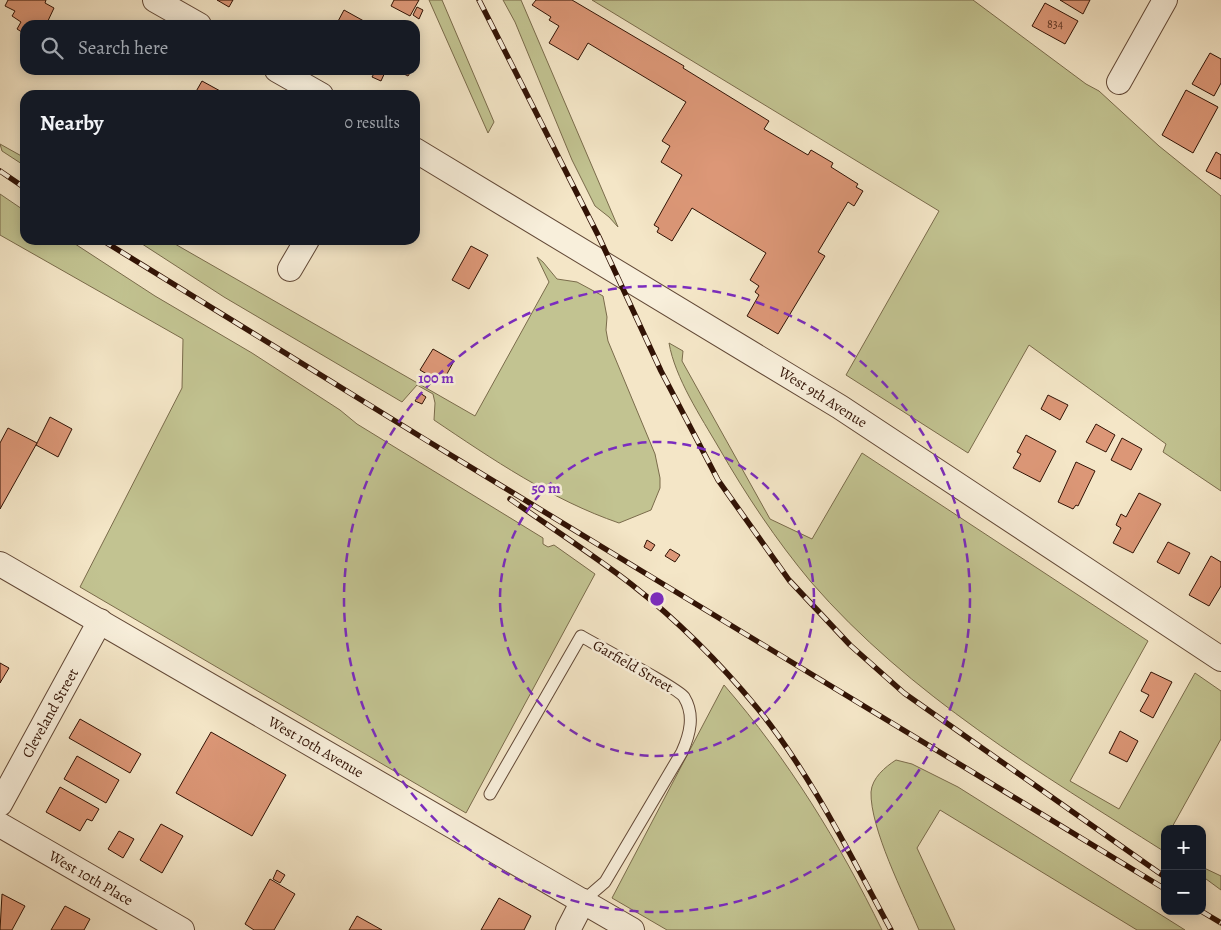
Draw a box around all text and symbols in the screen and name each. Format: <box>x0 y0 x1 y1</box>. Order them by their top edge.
house number: 834 <box>1047 16 1064 32</box>
search box <box>20 20 420 75</box>
icon: search <box>38 34 66 62</box>
text: Search here <box>78 35 168 61</box>
text: Nearby <box>40 109 103 137</box>
text: 0 results <box>344 112 400 134</box>
street label: West 9th Avenue <box>774 361 871 432</box>
text: 100 m <box>418 368 454 388</box>
text: 50 m <box>531 478 561 498</box>
centre of rings <box>648 590 666 608</box>
street label: Garfield Street <box>589 635 677 697</box>
street label: Cleveland Street <box>17 665 83 761</box>
street label: West 10th Avenue <box>264 711 368 783</box>
map controls <box>1161 825 1206 915</box>
button: + <box>1161 825 1206 870</box>
street label: West 10th Place <box>44 845 137 910</box>
button: − <box>1161 870 1206 915</box>

